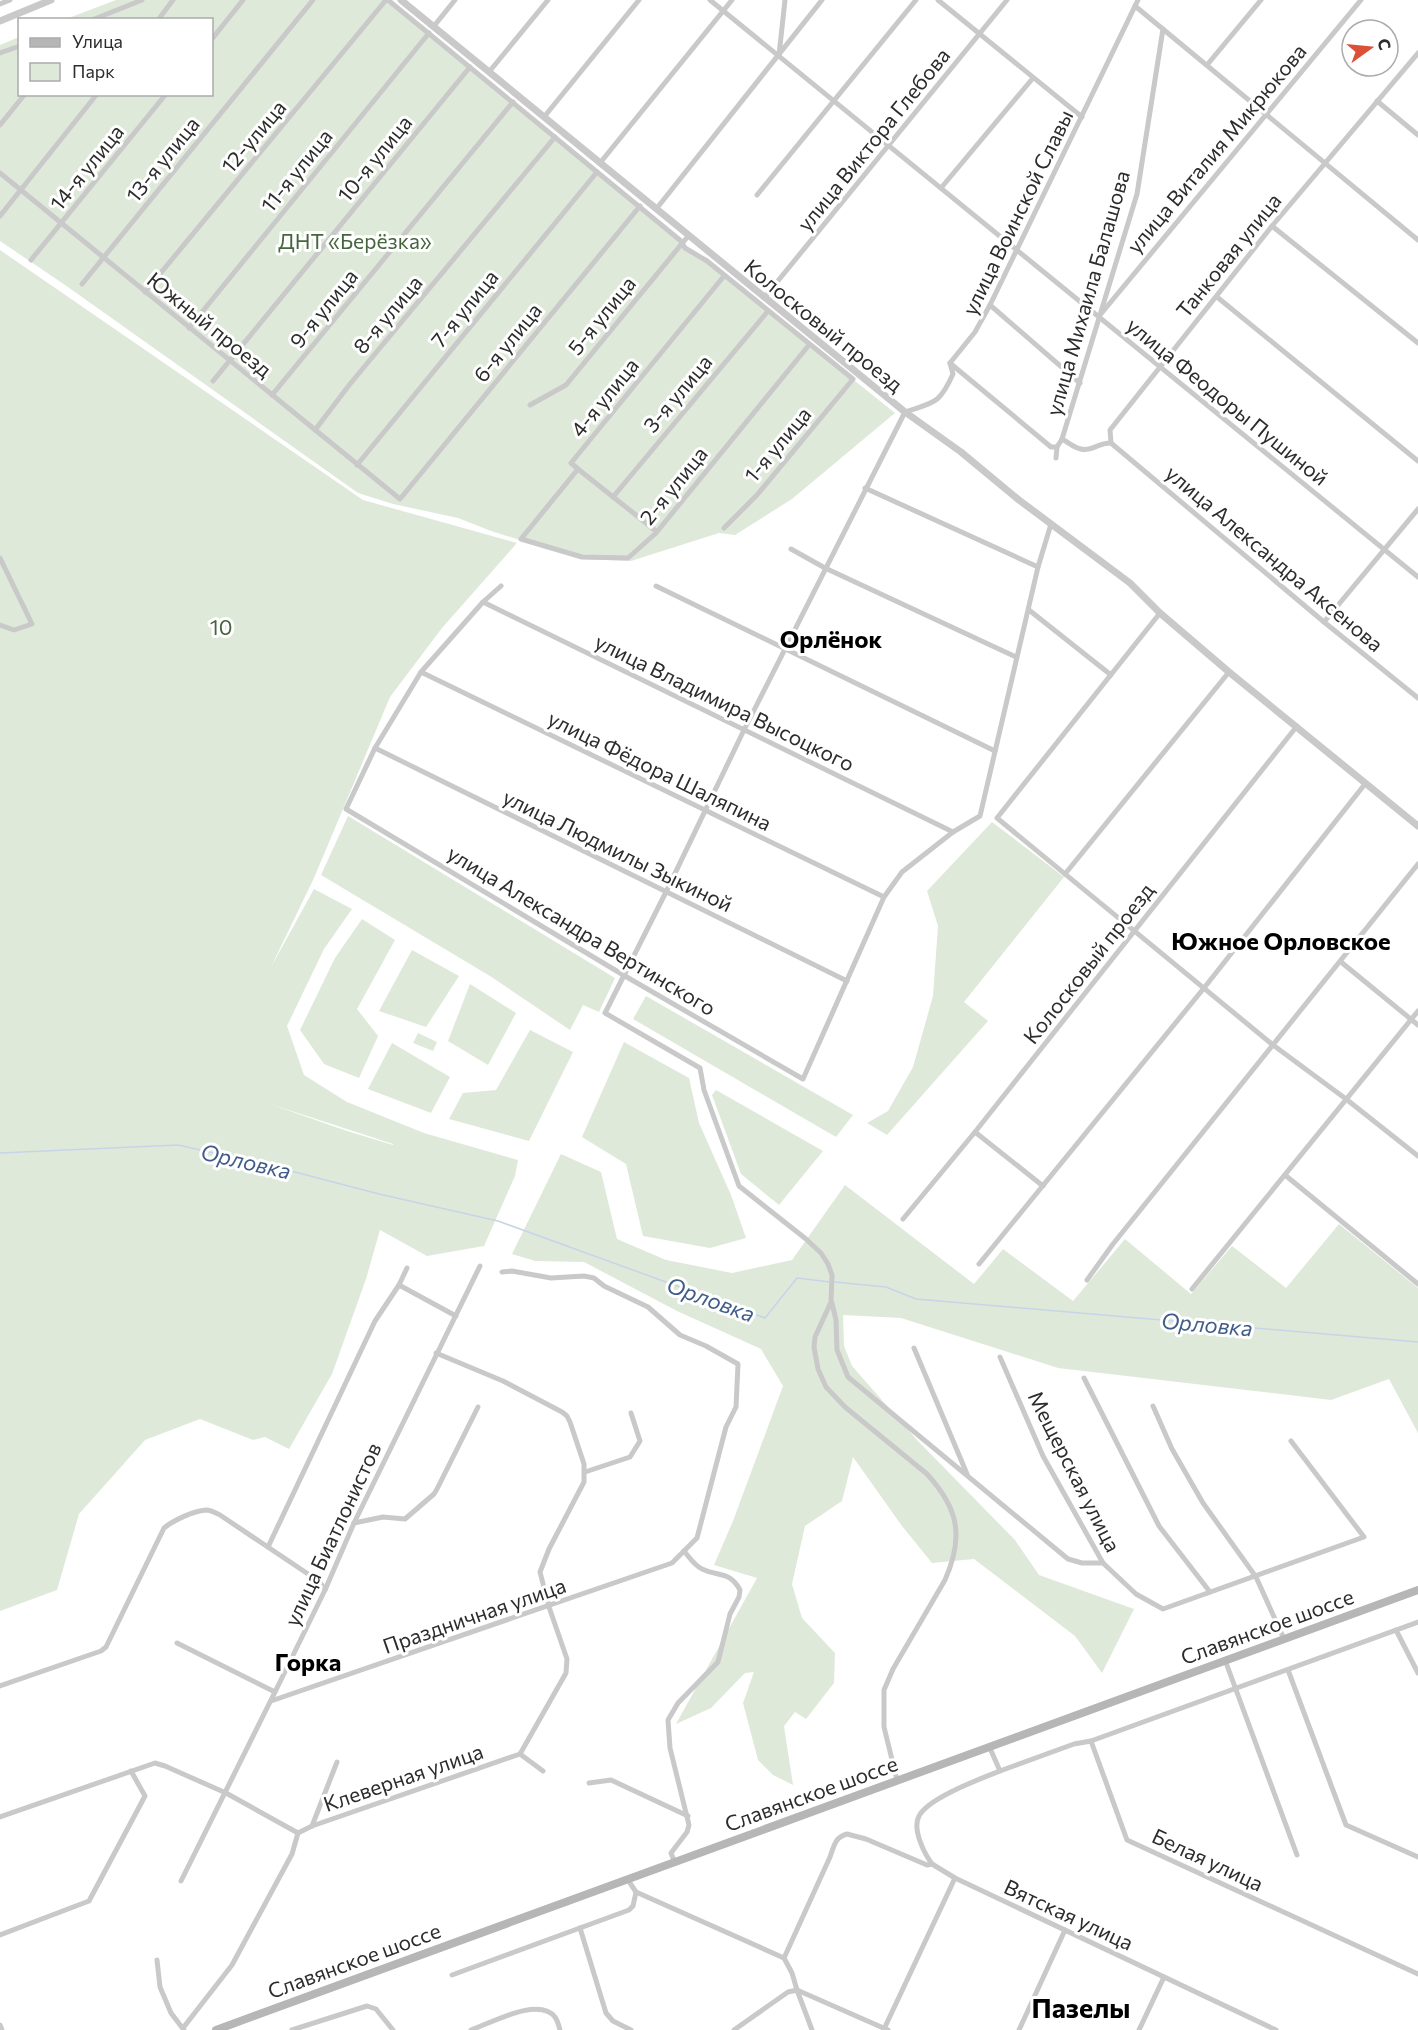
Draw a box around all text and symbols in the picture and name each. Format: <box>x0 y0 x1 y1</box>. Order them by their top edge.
legend <box>18 18 213 96</box>
north arrow <box>1340 18 1400 78</box>
text: Улица <box>72 30 123 52</box>
text: С <box>1374 36 1396 52</box>
street label: улица Виталия Микрюкова <box>1121 38 1311 258</box>
street label: улица Виктора Глебова <box>792 43 954 235</box>
text: Парк <box>72 60 115 82</box>
street label: 12-улица <box>215 95 291 177</box>
street label: улица Воинской Славы <box>956 105 1078 319</box>
street label: 10-я улица <box>332 110 416 206</box>
street label: 13-я улица <box>120 111 204 207</box>
street label: 14-я улица <box>44 119 128 215</box>
street label: 11-я улица <box>255 124 337 216</box>
street label: улица Михаила Балашова <box>1040 168 1134 418</box>
street label: Танковая улица <box>1170 188 1286 322</box>
park label: ДНТ «Берёзка» <box>278 228 432 253</box>
street label: Колосковый проезд <box>740 253 908 397</box>
street label: 9-я улица <box>284 264 362 352</box>
street label: 7-я улица <box>425 264 503 352</box>
street label: Южный проезд <box>143 266 277 382</box>
street label: 8-я улица <box>347 270 427 358</box>
street label: 5-я улица <box>562 271 640 359</box>
street label: 6-я улица <box>468 298 546 386</box>
street label: улица Феодоры Пушиной <box>1122 312 1334 490</box>
street label: 3-я улица <box>637 349 717 437</box>
street label: 4-я улица <box>565 353 643 441</box>
street label: 1-я улица <box>738 401 816 487</box>
street label: 2-я улица <box>634 441 712 529</box>
street label: улица Александра Аксенова <box>1161 460 1389 656</box>
park label: 10 <box>210 614 232 639</box>
district label: Орлёнок <box>780 624 883 653</box>
street label: улица Владимира Высоцкого <box>591 628 859 776</box>
street label: улица Фёдора Шаляпина <box>544 705 776 835</box>
street label: улица Людмилы Зыкиной <box>499 784 737 916</box>
street label: улица Александра Вертинского <box>443 840 721 1020</box>
street label: Колосковый проезд <box>1018 878 1158 1048</box>
district label: Южное Орловское <box>1171 926 1391 955</box>
water label: Орловка <box>198 1138 294 1184</box>
water label: Орловка <box>663 1271 759 1327</box>
water label: Орловка <box>1160 1307 1254 1341</box>
street label: Мещерская улица <box>1024 1386 1126 1556</box>
street label: улица Биатлонистов <box>279 1438 385 1630</box>
street label: Праздничная улица <box>379 1572 569 1658</box>
street label: Славянское шоссе <box>1177 1583 1357 1669</box>
district label: Горка <box>275 1647 341 1676</box>
street label: Клеверная улица <box>320 1738 486 1816</box>
street label: Славянское шоссе <box>721 1750 901 1836</box>
street label: Белая улица <box>1148 1822 1268 1896</box>
street label: Вятская улица <box>1001 1873 1137 1955</box>
street label: Славянское шоссе <box>264 1917 444 2003</box>
district label: Пазелы <box>1032 1991 1130 2024</box>

